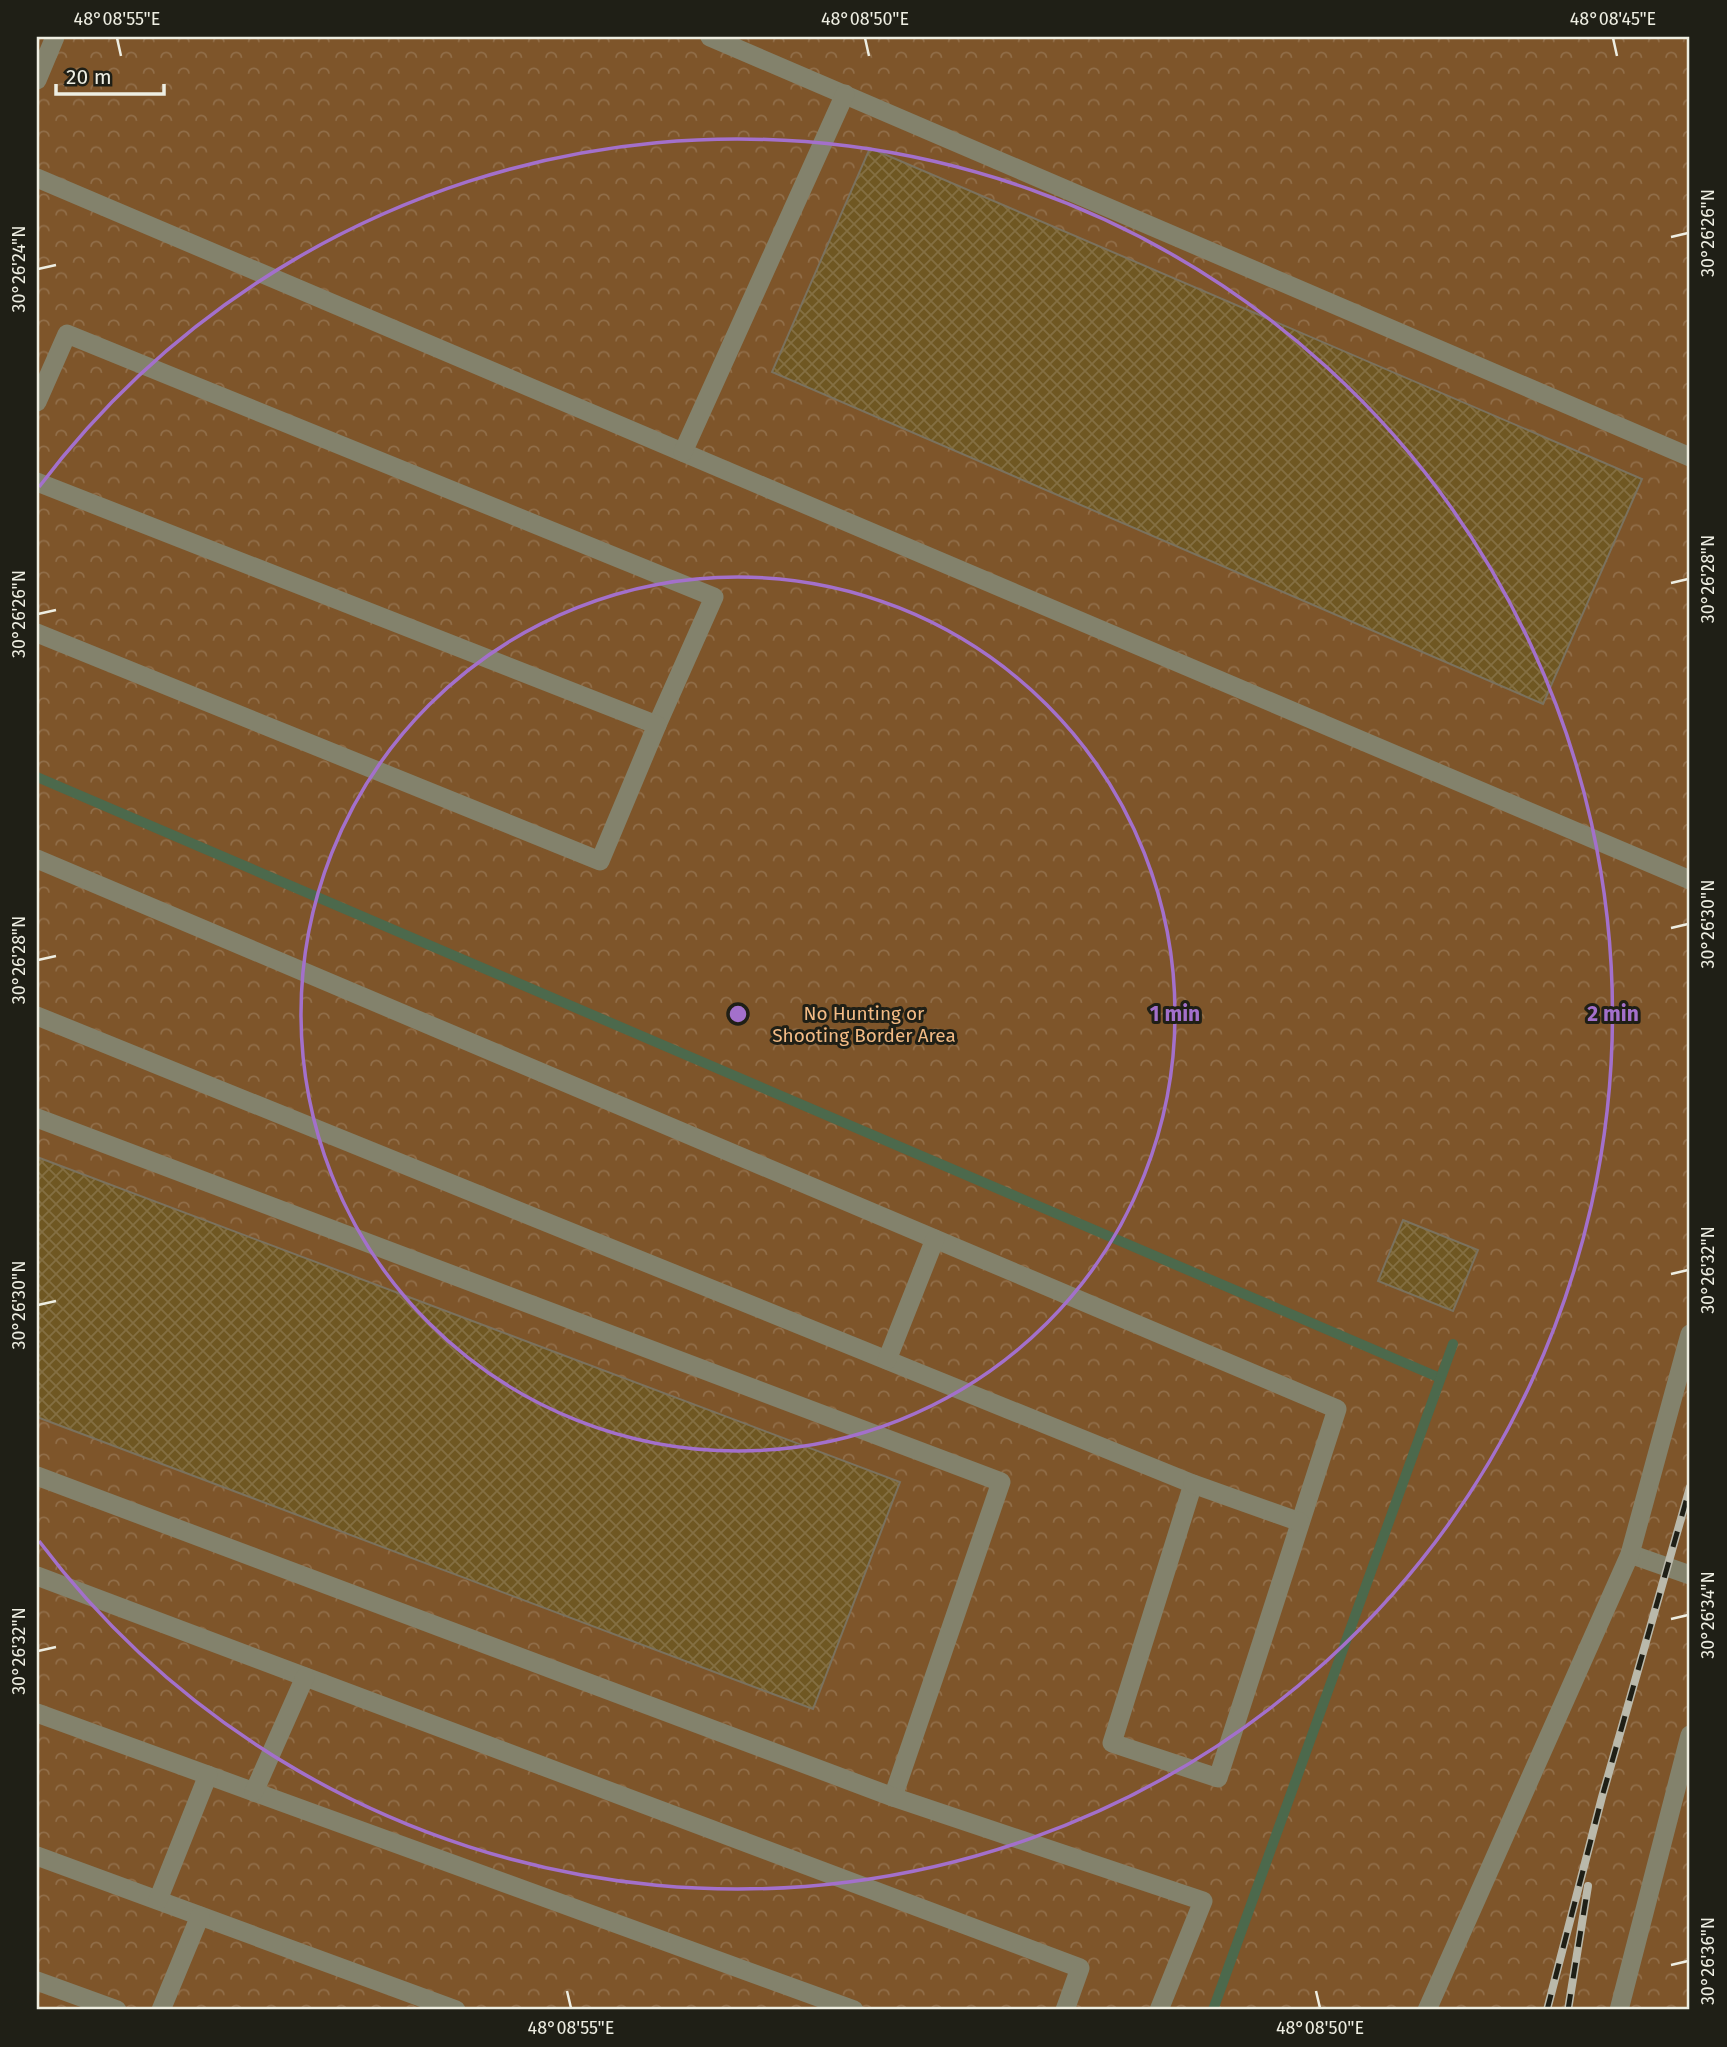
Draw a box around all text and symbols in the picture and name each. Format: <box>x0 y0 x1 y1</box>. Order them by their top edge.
text: 48°08'55"E <box>74 8 160 30</box>
text: 48°08'50"E <box>821 8 909 30</box>
text: 48°08'45"E <box>1570 8 1656 30</box>
scale bar <box>56 52 164 96</box>
text: 20 m <box>66 64 112 90</box>
text: 30°26'26"N <box>1697 189 1719 277</box>
text: 30°26'24"N <box>8 225 30 313</box>
text: 30°26'28"N <box>1697 535 1719 623</box>
text: 30°26'26"N <box>8 570 30 658</box>
text: 30°26'30"N <box>1697 880 1719 968</box>
text: 30°26'28"N <box>8 916 30 1004</box>
text: 1 min <box>1150 1001 1200 1027</box>
text: 2 min <box>1587 1001 1639 1027</box>
centre of rings <box>726 1002 750 1026</box>
park label: No Hunting or Shooting Border Area <box>772 1002 956 1047</box>
text: 30°26'32"N <box>1697 1226 1719 1314</box>
text: 30°26'30"N <box>8 1261 30 1349</box>
text: 30°26'34"N <box>1697 1571 1719 1659</box>
text: 30°26'32"N <box>8 1607 30 1695</box>
text: 30°26'36"N <box>1697 1917 1719 2005</box>
text: 48°08'55"E <box>528 2017 614 2039</box>
text: 48°08'50"E <box>1276 2017 1364 2039</box>

